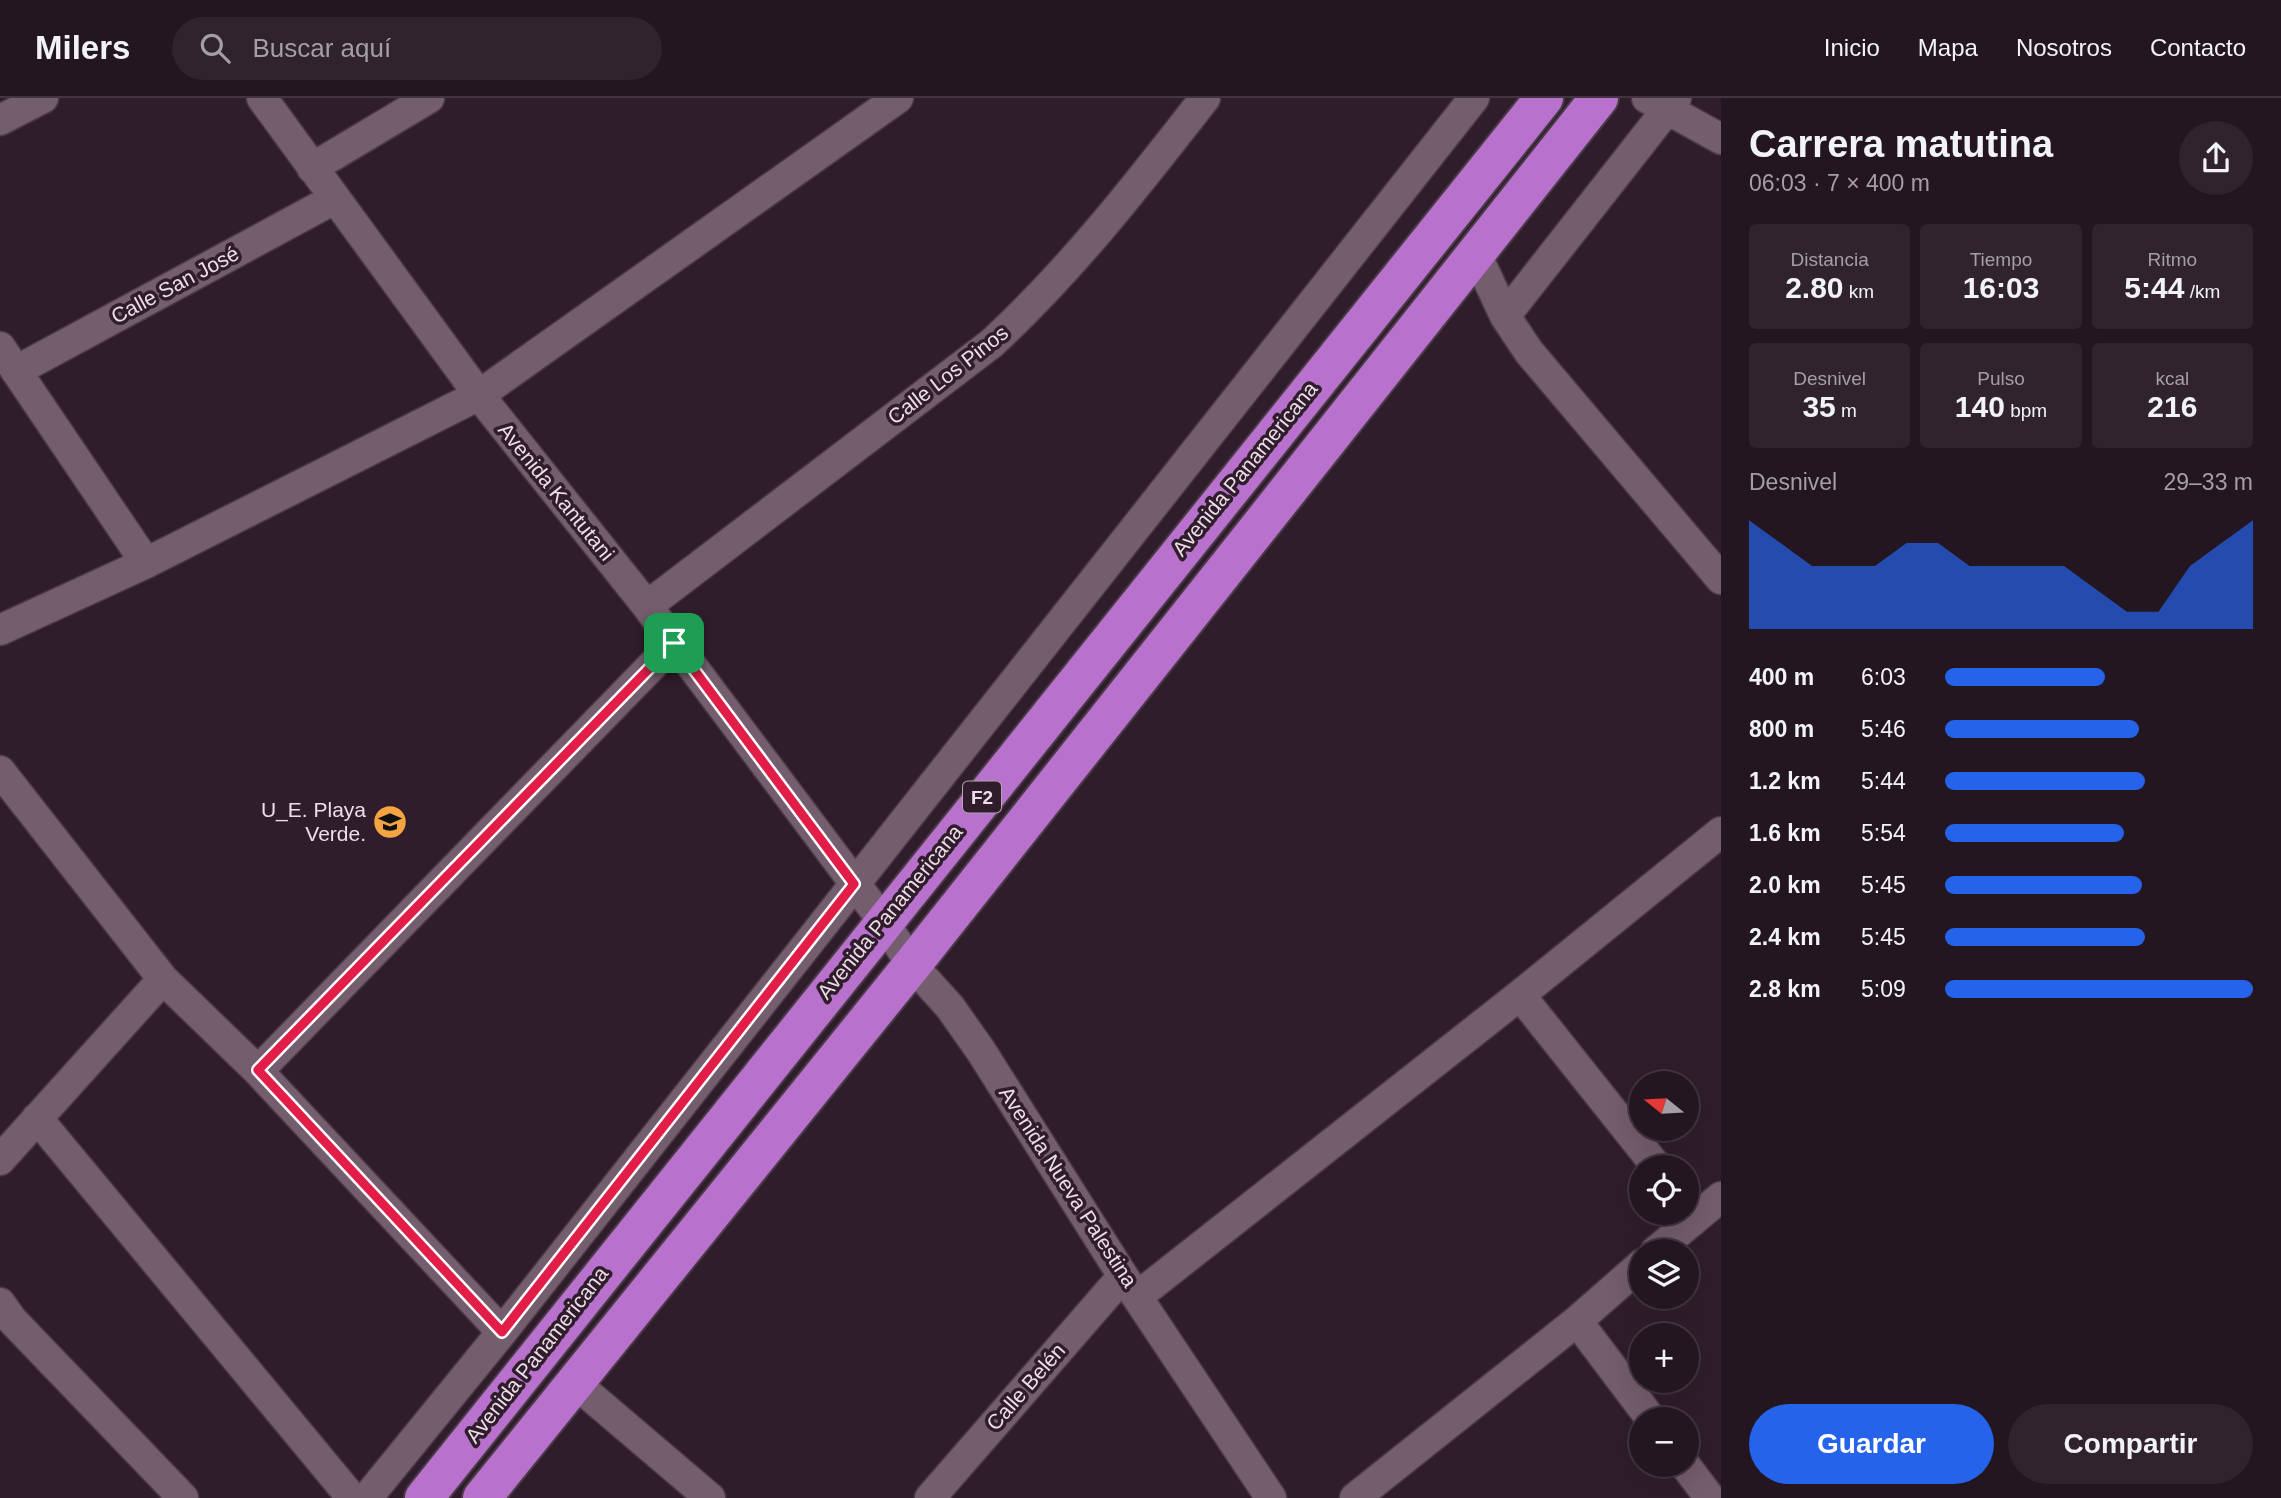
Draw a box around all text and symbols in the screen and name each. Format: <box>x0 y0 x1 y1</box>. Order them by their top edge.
search box <box>172 17 662 80</box>
text: Milers <box>35 29 130 66</box>
icon: search <box>196 29 234 67</box>
text: Buscar aquí <box>252 33 391 63</box>
text: Inicio <box>1824 34 1880 61</box>
text: Mapa <box>1918 34 1978 61</box>
text: Nosotros <box>2016 34 2112 61</box>
text: Contacto <box>2150 34 2246 61</box>
button: share <box>2179 121 2253 195</box>
text: Carrera matutina <box>1749 123 2053 165</box>
text: 06:03 · 7 × 400 m <box>1749 170 1930 196</box>
street label: Calle San José <box>107 241 243 328</box>
text: Distancia <box>1791 249 1869 270</box>
text: Tiempo <box>1970 249 2032 270</box>
text: Ritmo <box>2148 249 2197 270</box>
text: 2.80 <box>1785 271 1844 304</box>
text: 16:03 <box>1963 271 2039 304</box>
text: 5:44 <box>2124 271 2184 304</box>
text: km <box>1844 281 1874 302</box>
text: /km <box>2184 281 2220 302</box>
street label: Calle Los Pinos <box>883 321 1012 429</box>
text: Desnivel <box>1793 368 1866 389</box>
text: Pulso <box>1977 368 2025 389</box>
text: kcal <box>2155 368 2189 389</box>
street label: Avenida Panamericana <box>1167 377 1322 560</box>
text: 35 <box>1802 390 1836 423</box>
text: 140 <box>1955 390 2005 423</box>
text: 216 <box>2147 390 2197 423</box>
text: m <box>1836 400 1857 421</box>
text: bpm <box>2005 400 2047 421</box>
street label: Avenida Kantutani <box>494 418 619 565</box>
text: Desnivel <box>1749 469 1837 495</box>
text: 29–33 m <box>2163 469 2253 495</box>
pin <box>644 613 704 673</box>
icon: arrive <box>655 624 693 662</box>
text: 400 m <box>1749 664 1814 690</box>
text: 6:03 <box>1861 664 1906 690</box>
text: 800 m <box>1749 716 1814 742</box>
text: 5:46 <box>1861 716 1906 742</box>
text: 1.2 km <box>1749 768 1821 794</box>
text: 5:44 <box>1861 768 1906 794</box>
road number: F2 <box>963 782 1001 812</box>
place label: U_E. Playa Verde. <box>261 798 366 845</box>
school or university icon: U_E. Playa Verde. <box>371 803 409 841</box>
street label: Avenida Panamericana <box>812 820 967 1003</box>
text: 1.6 km <box>1749 820 1821 846</box>
text: 5:54 <box>1861 820 1906 846</box>
text: 2.0 km <box>1749 872 1821 898</box>
text: 5:45 <box>1861 872 1906 898</box>
text: 2.4 km <box>1749 924 1821 950</box>
text: 5:45 <box>1861 924 1906 950</box>
text: 2.8 km <box>1749 976 1821 1002</box>
text: 5:09 <box>1861 976 1906 1002</box>
north arrow <box>1629 1071 1699 1141</box>
map controls <box>1629 1071 1699 1477</box>
street label: Avenida Nueva Palestina <box>995 1082 1142 1291</box>
button: locate <box>1629 1155 1699 1225</box>
button: layers <box>1629 1239 1699 1309</box>
street label: Avenida Panamericana <box>461 1262 613 1447</box>
button: + <box>1629 1323 1699 1393</box>
street label: Calle Belén <box>982 1339 1070 1435</box>
button: Guardar <box>1749 1404 1994 1484</box>
button: Compartir <box>2008 1404 2253 1484</box>
button: − <box>1629 1407 1699 1477</box>

